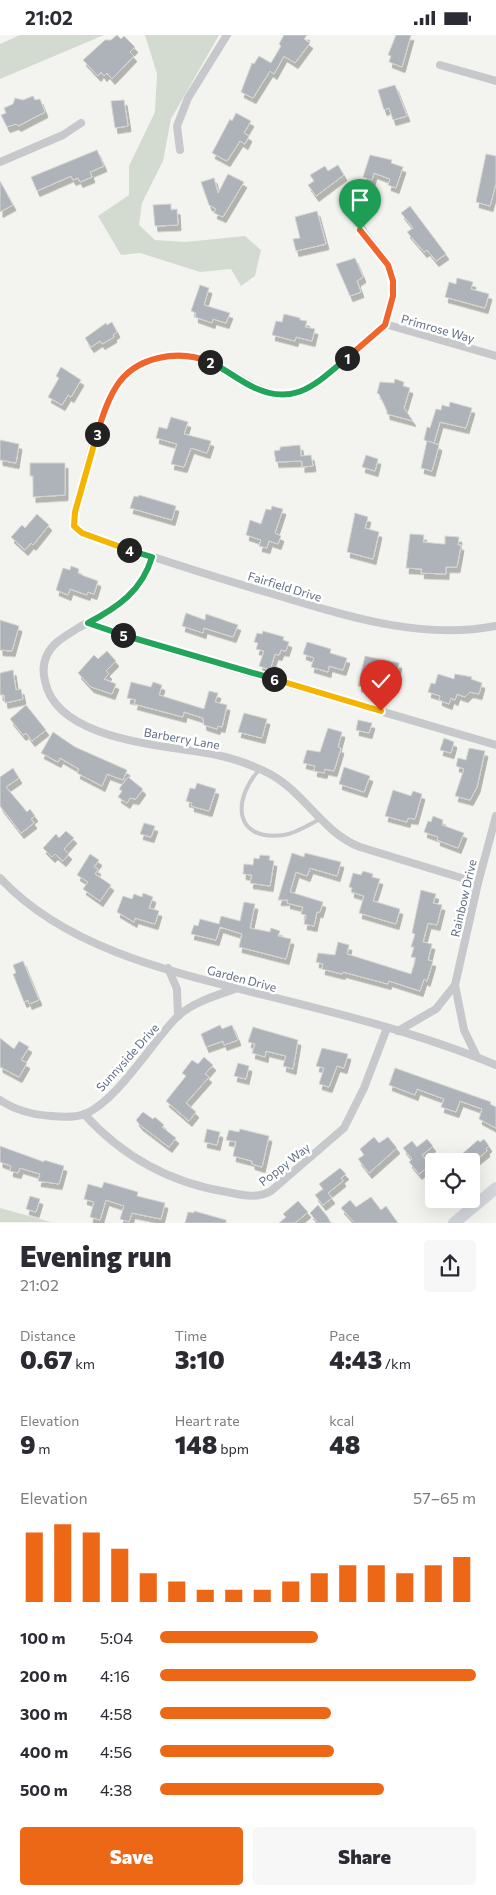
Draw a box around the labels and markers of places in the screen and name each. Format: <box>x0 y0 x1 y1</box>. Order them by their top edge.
pin <box>339 179 381 230</box>
pin: 1 <box>334 345 360 371</box>
pin: 2 <box>198 349 222 375</box>
pin: 3 <box>84 421 110 447</box>
pin: 4 <box>116 537 142 563</box>
pin: 5 <box>110 623 136 647</box>
pin <box>360 660 402 711</box>
pin: 6 <box>262 667 286 691</box>

